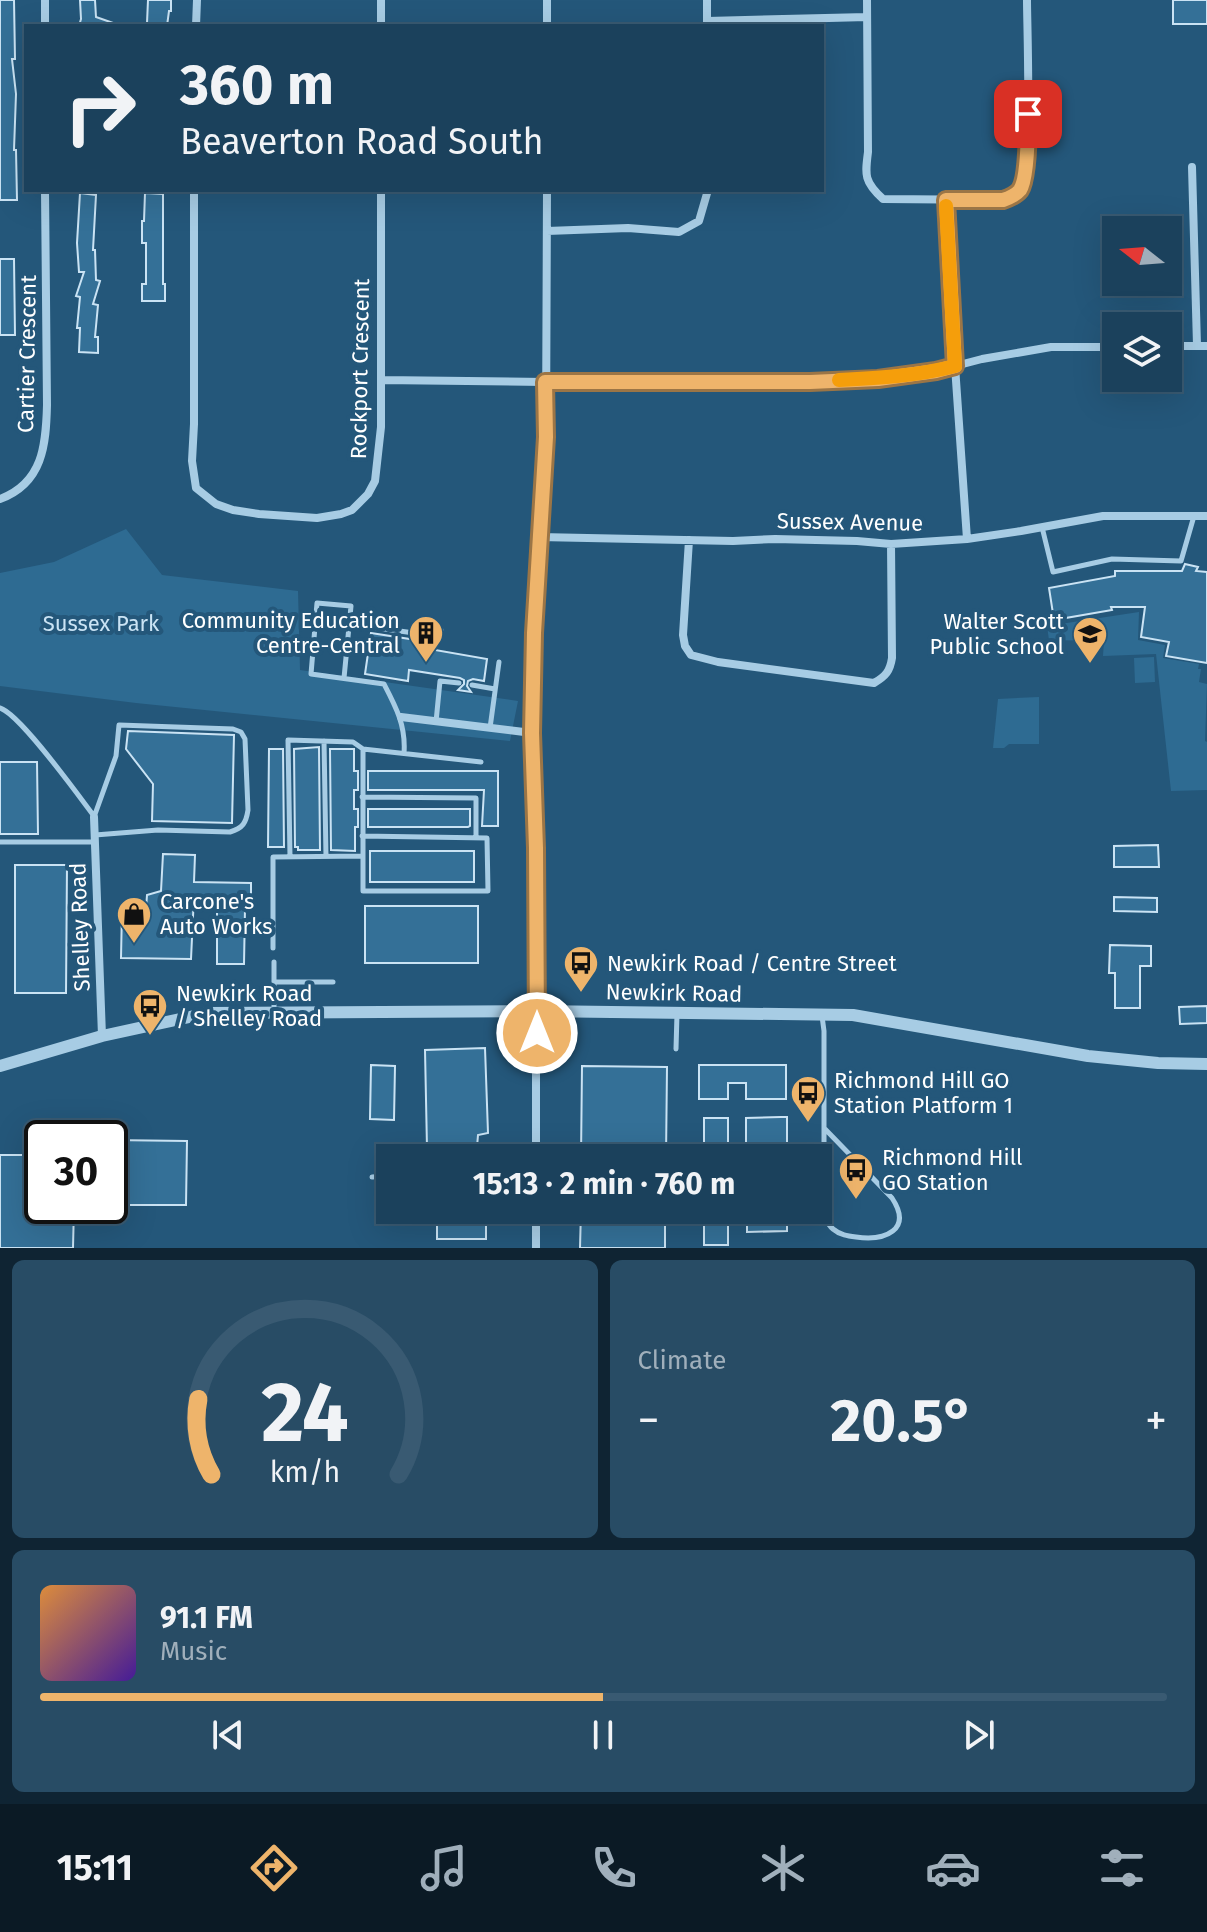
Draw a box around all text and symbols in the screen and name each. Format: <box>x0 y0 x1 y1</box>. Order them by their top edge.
text: 360 m <box>180 52 334 119</box>
icon: right <box>48 56 152 160</box>
pin <box>994 80 1062 148</box>
icon: arrive <box>1006 92 1050 136</box>
text: Beaverton Road South <box>180 120 544 164</box>
north arrow <box>1102 216 1182 296</box>
map controls <box>1102 216 1182 392</box>
street label: Cartier Crescent <box>12 275 42 433</box>
street label: Rockport Crescent <box>345 278 375 460</box>
button: layers <box>1102 312 1182 392</box>
street label: Sussex Avenue <box>777 507 923 537</box>
place label: Community Education Centre-Central <box>182 607 400 659</box>
place label: Walter Scott Public School <box>929 608 1064 660</box>
park label: Sussex Park <box>43 610 160 637</box>
building icon: Community Education Centre-Central <box>407 614 445 664</box>
school or university icon: Walter Scott Public School <box>1071 615 1109 665</box>
street label: Shelley Road <box>64 862 96 992</box>
place label: Carcone's Auto Works <box>160 888 272 940</box>
shop icon: Carcone's Auto Works <box>115 895 153 945</box>
bus stop icon: Newkirk Road / Centre Street <box>562 944 600 994</box>
place label: Newkirk Road / Centre Street <box>607 950 897 977</box>
street label: Newkirk Road <box>605 978 743 1008</box>
place label: Newkirk Road / Shelley Road <box>176 980 322 1032</box>
bus stop icon: Newkirk Road / Shelley Road <box>131 987 169 1037</box>
position arrow <box>495 991 579 1075</box>
place label: Richmond Hill GO Station Platform 1 <box>834 1067 1013 1119</box>
bus stop icon: Richmond Hill GO Station Platform 1 <box>789 1074 827 1124</box>
speed limit sign: 30 <box>24 1120 128 1224</box>
place label: Richmond Hill GO Station <box>882 1144 1023 1196</box>
bus stop icon: Richmond Hill GO Station <box>837 1151 875 1201</box>
text: 15:13 · 2 min · 760 m <box>473 1166 735 1202</box>
text: Climate <box>638 1345 726 1376</box>
text: 24 <box>261 1363 349 1463</box>
text: 20.5° <box>830 1385 974 1457</box>
text: − <box>638 1394 660 1447</box>
text: + <box>1145 1394 1167 1447</box>
text: km/h <box>269 1455 340 1490</box>
text: 91.1 FM <box>160 1600 253 1636</box>
text: Music <box>160 1636 227 1667</box>
icon: previous <box>206 1713 250 1757</box>
icon: pause <box>581 1713 625 1757</box>
icon: next <box>957 1713 1001 1757</box>
icon: directions <box>246 1840 302 1896</box>
icon: music <box>416 1840 472 1896</box>
icon: phone <box>586 1840 642 1896</box>
icon: climate <box>755 1840 811 1896</box>
icon: car <box>925 1840 981 1896</box>
icon: filters <box>1094 1840 1150 1896</box>
text: 15:11 <box>57 1846 133 1890</box>

